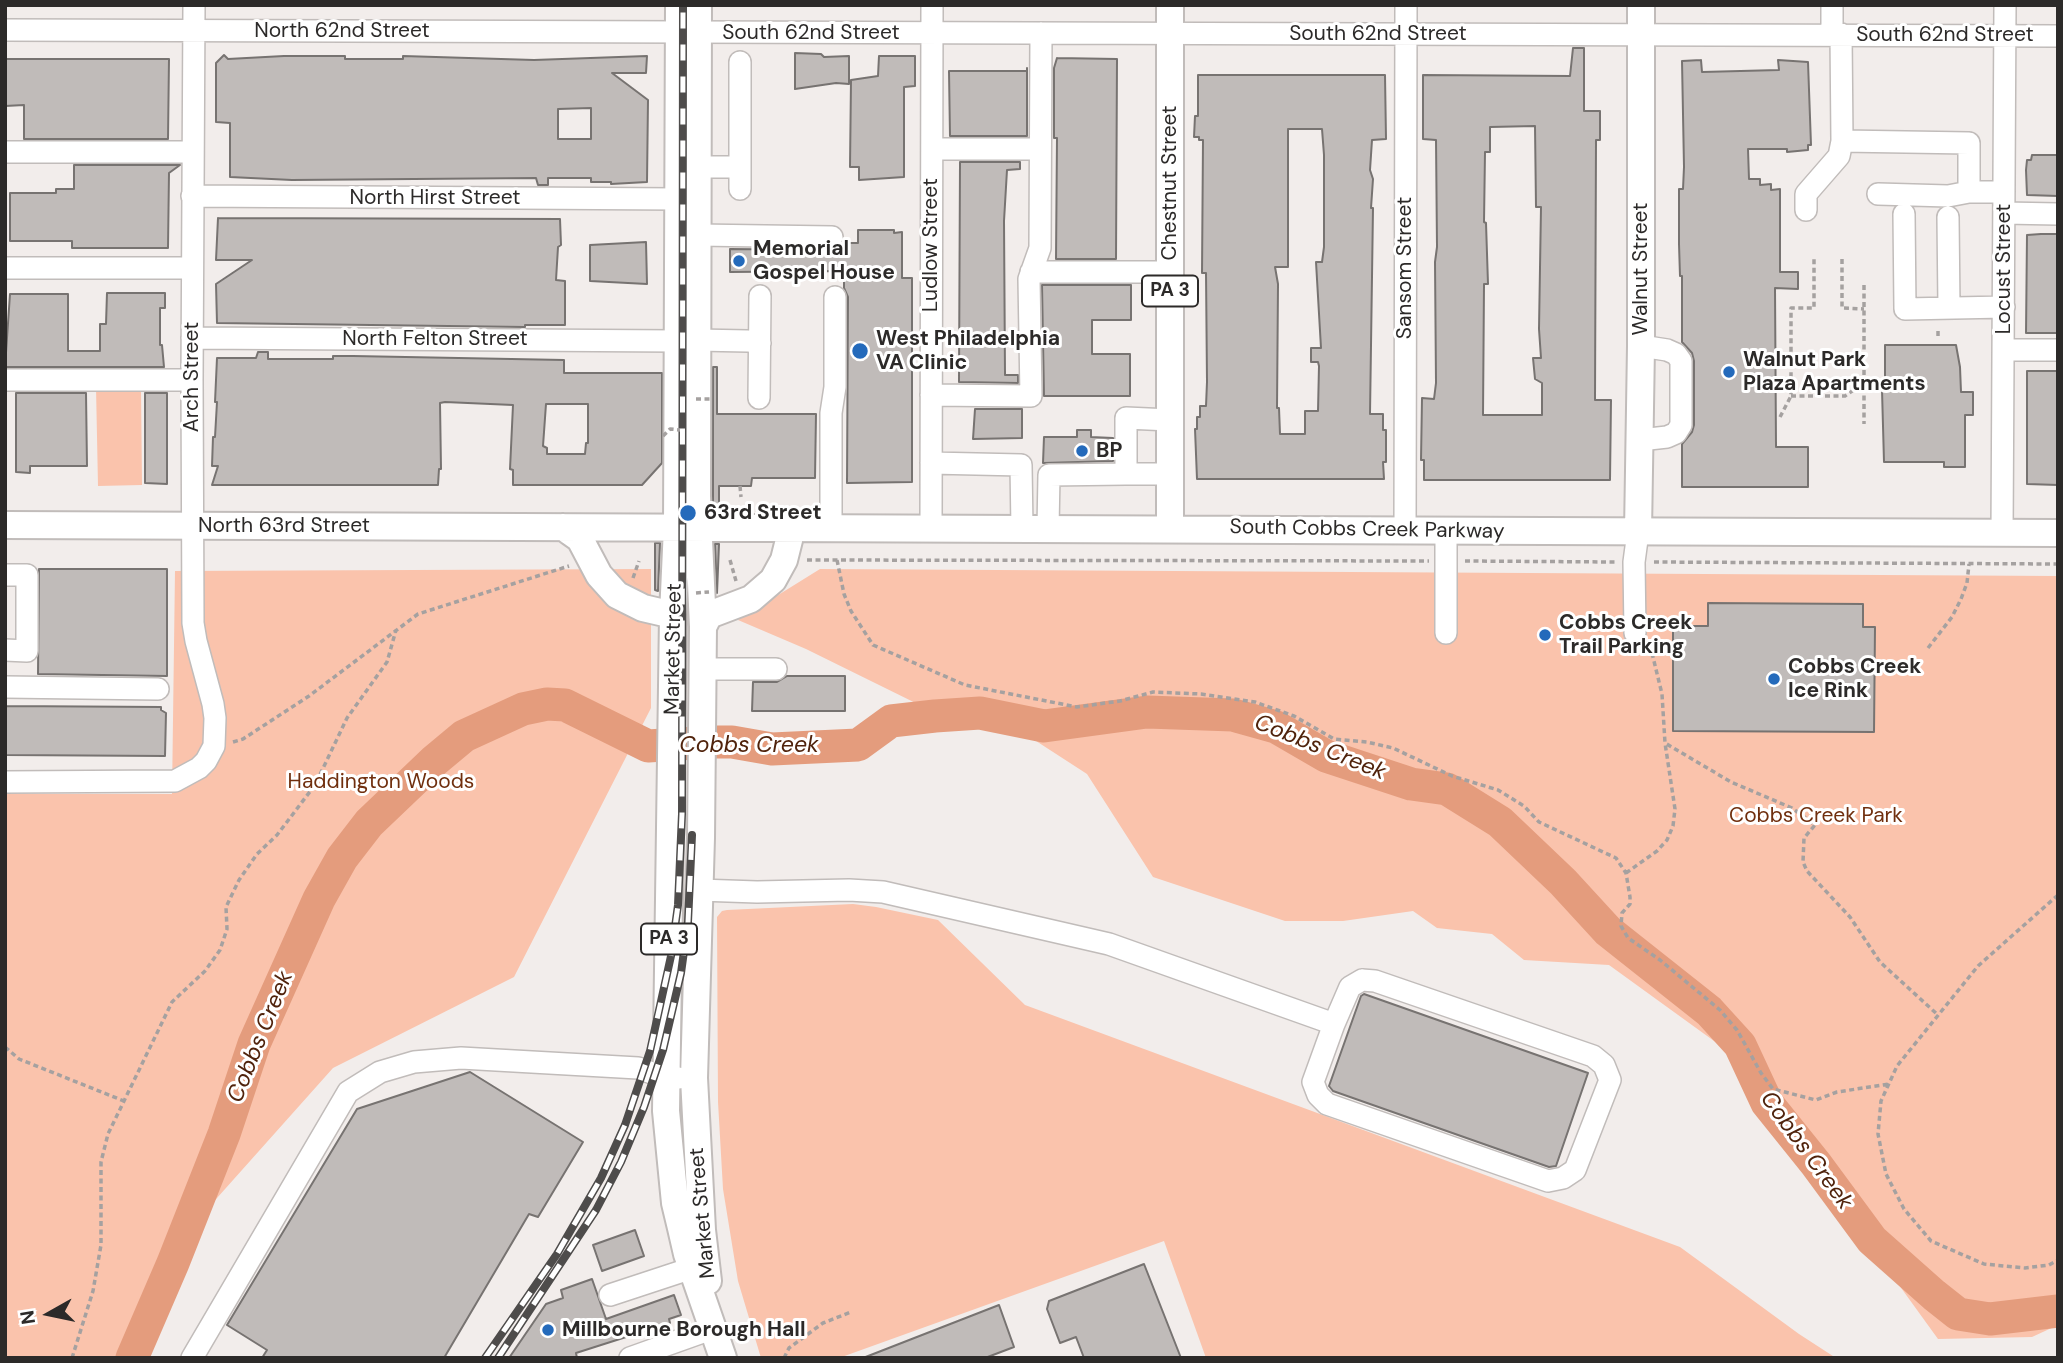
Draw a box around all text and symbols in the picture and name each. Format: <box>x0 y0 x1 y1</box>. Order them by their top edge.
street label: North 62nd Street <box>254 18 430 44</box>
street label: South 62nd Street <box>722 20 900 46</box>
street label: South 62nd Street <box>1289 21 1467 47</box>
street label: South 62nd Street <box>1856 22 2034 48</box>
street label: Chestnut Street <box>1157 106 1183 260</box>
street label: Ludlow Street <box>918 178 944 312</box>
street label: North Hirst Street <box>349 185 521 211</box>
street label: Sansom Street <box>1392 197 1418 339</box>
street label: Walnut Street <box>1628 203 1654 335</box>
street label: Locust Street <box>1991 204 2017 334</box>
place label: Memorial Gospel House <box>753 236 895 286</box>
marker: Memorial Gospel House <box>731 253 747 269</box>
road number: PA 3 <box>1142 276 1198 306</box>
street label: Arch Street <box>179 322 205 432</box>
street label: North Felton Street <box>342 326 528 352</box>
place label: West Philadelphia VA Clinic <box>876 326 1060 376</box>
marker: West Philadelphia VA Clinic <box>850 341 870 361</box>
place label: Walnut Park Plaza Apartments <box>1743 347 1926 397</box>
marker: Walnut Park Plaza Apartments <box>1721 364 1737 380</box>
place label: BP <box>1096 438 1122 464</box>
marker: BP <box>1074 443 1090 459</box>
place label: 63rd Street <box>704 500 822 526</box>
marker: 63rd Street <box>678 503 698 523</box>
street label: North 63rd Street <box>198 513 370 539</box>
street label: South Cobbs Creek Parkway <box>1229 515 1505 545</box>
street label: Market Street <box>660 583 688 715</box>
place label: Cobbs Creek Trail Parking <box>1559 610 1692 660</box>
marker: Cobbs Creek Trail Parking <box>1537 627 1553 643</box>
place label: Cobbs Creek Ice Rink <box>1788 654 1921 704</box>
marker: Cobbs Creek Ice Rink <box>1766 671 1782 687</box>
water label: Cobbs Creek <box>1250 709 1390 787</box>
water label: Cobbs Creek <box>679 732 819 760</box>
park label: Haddington Woods <box>288 769 474 795</box>
park label: Cobbs Creek Park <box>1729 803 1903 829</box>
road number: PA 3 <box>641 923 697 954</box>
water label: Cobbs Creek <box>222 967 300 1107</box>
water label: Cobbs Creek <box>1754 1086 1858 1216</box>
street label: Market Street <box>685 1146 721 1280</box>
north arrow <box>14 1279 84 1349</box>
text: N <box>14 1309 41 1326</box>
place label: Millbourne Borough Hall <box>562 1317 806 1343</box>
marker: Millbourne Borough Hall <box>540 1322 556 1338</box>

